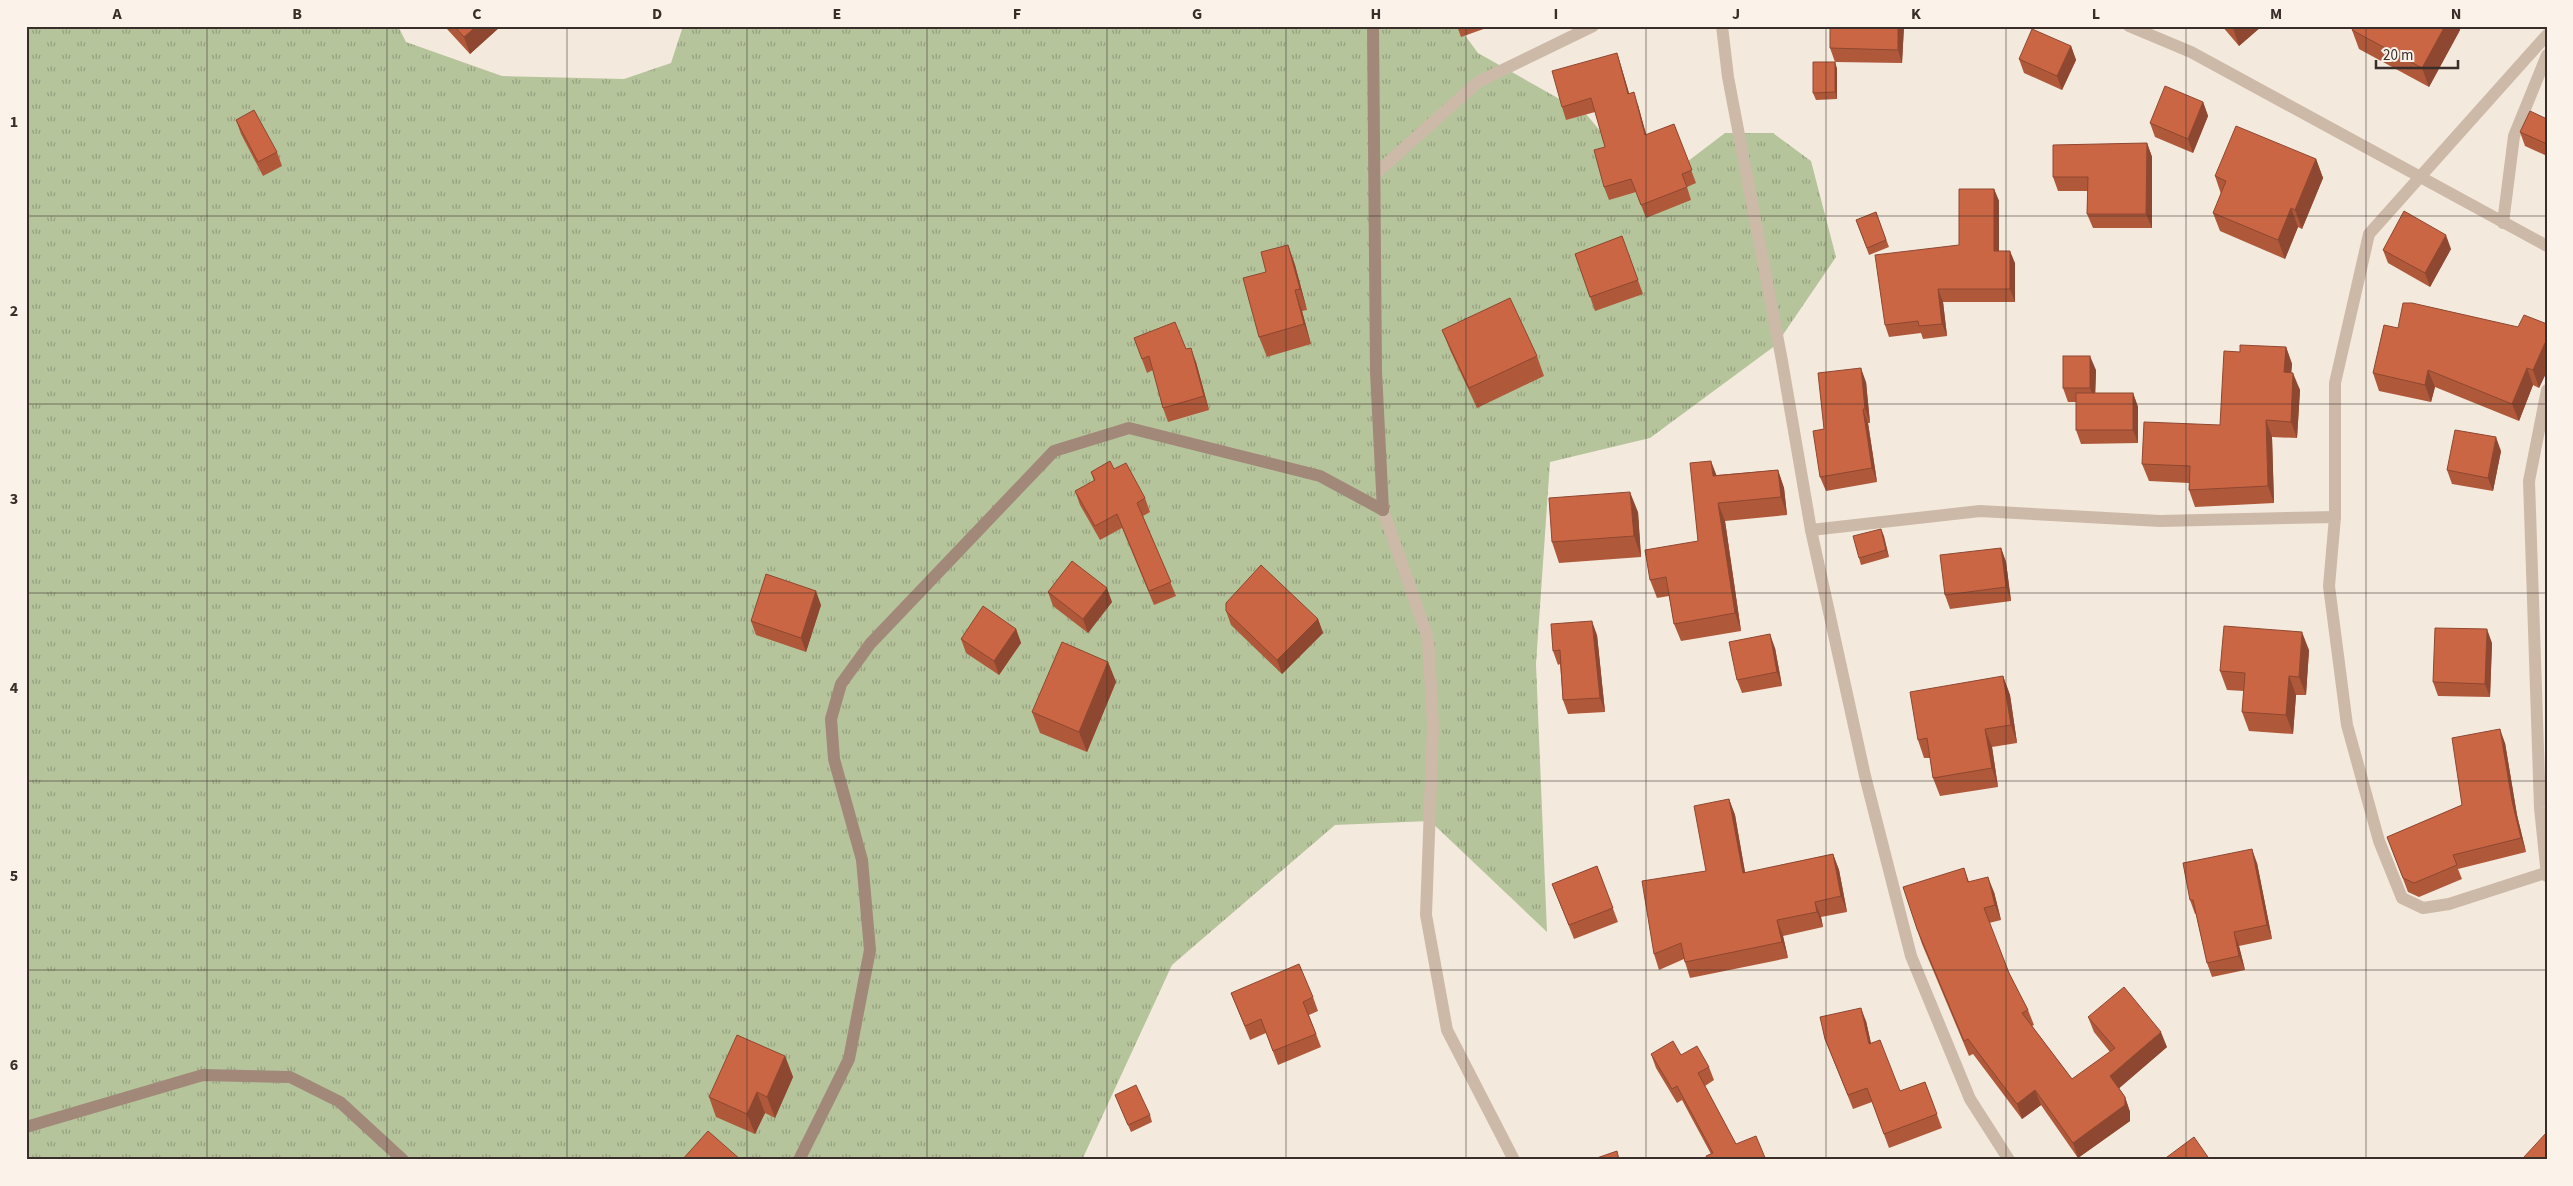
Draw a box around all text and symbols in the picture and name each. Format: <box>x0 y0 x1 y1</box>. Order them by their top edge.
text: A <box>111 3 122 25</box>
text: B <box>292 3 302 25</box>
text: C <box>472 3 482 25</box>
text: D <box>652 3 662 25</box>
text: E <box>833 3 841 25</box>
text: F <box>1013 3 1021 25</box>
text: G <box>1192 3 1202 25</box>
text: H <box>1371 3 1381 25</box>
text: I <box>1554 3 1558 25</box>
text: J <box>1732 3 1740 25</box>
text: K <box>1911 3 1921 25</box>
text: L <box>2092 3 2100 25</box>
text: M <box>2270 3 2282 25</box>
text: N <box>2451 3 2461 25</box>
scale bar <box>2376 38 2458 70</box>
text: 20 m <box>2383 45 2413 66</box>
text: 1 <box>10 111 18 133</box>
text: 2 <box>10 300 18 322</box>
text: 3 <box>10 488 18 510</box>
text: 4 <box>10 677 19 699</box>
text: 5 <box>10 865 18 887</box>
text: 6 <box>10 1054 18 1076</box>

